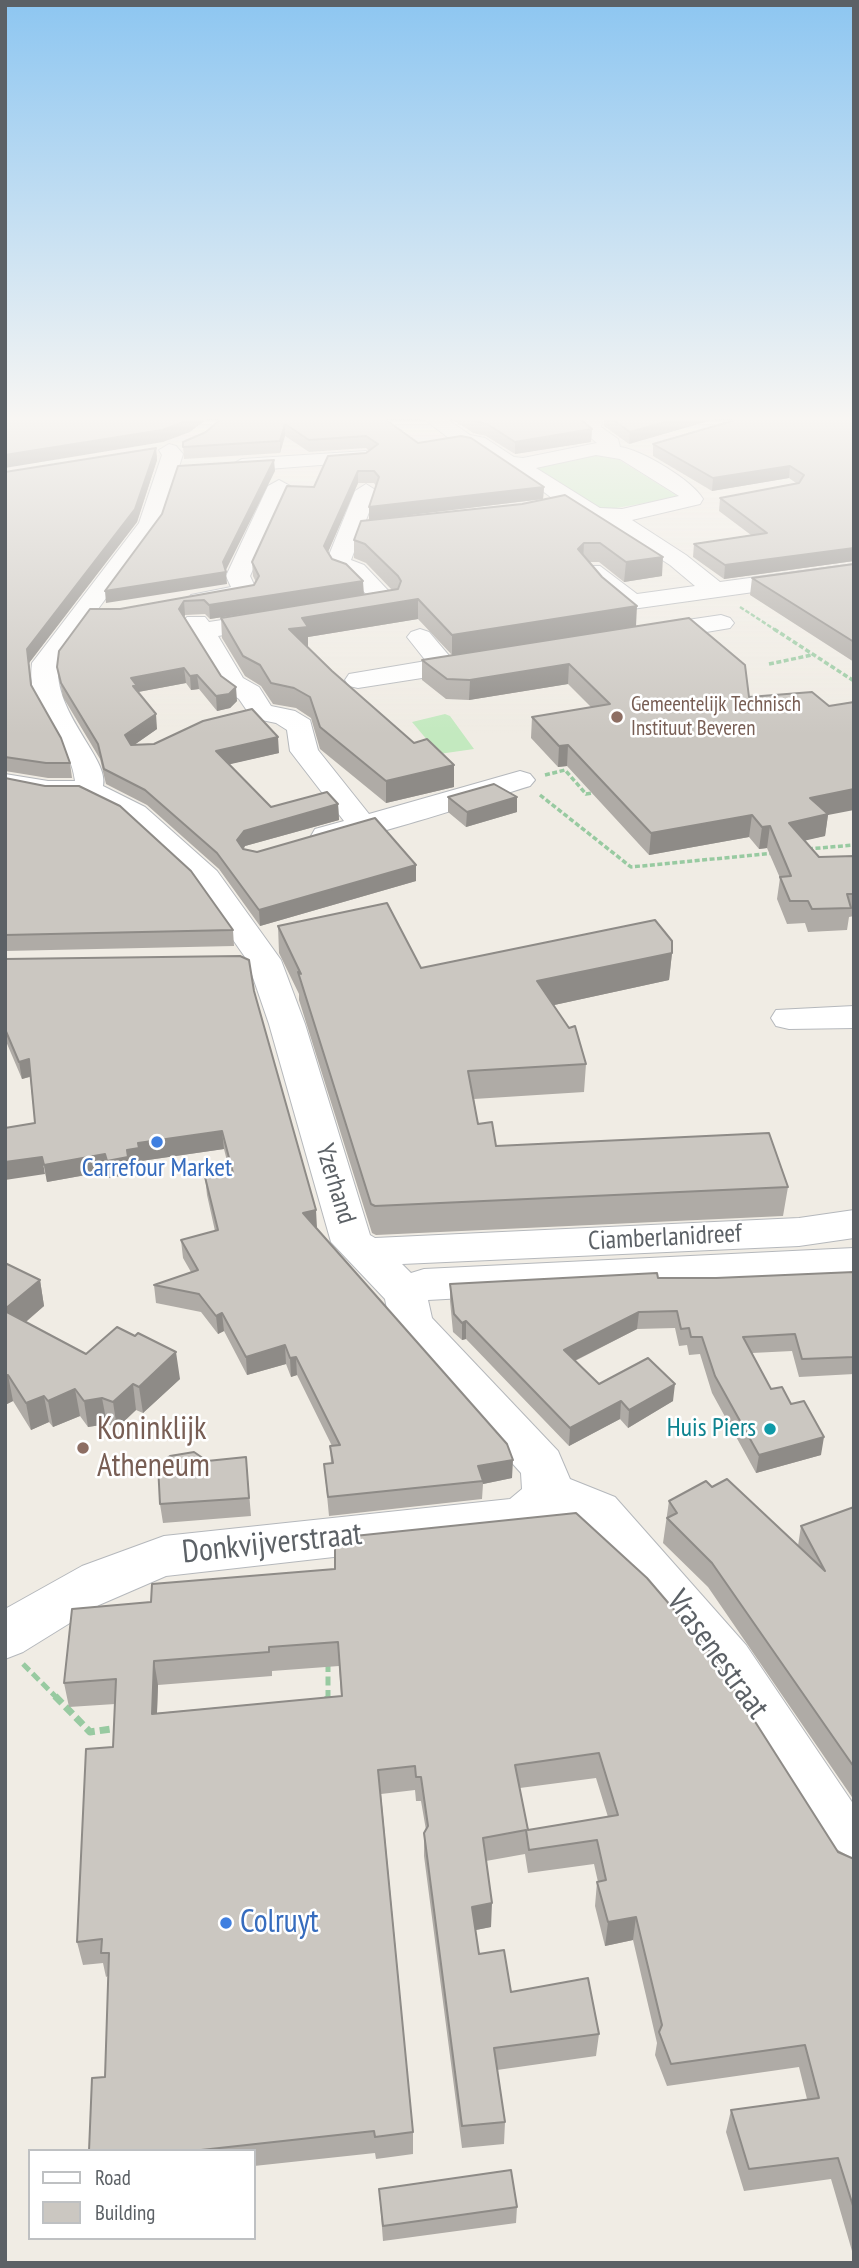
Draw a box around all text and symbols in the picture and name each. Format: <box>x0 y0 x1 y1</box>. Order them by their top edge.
place label: Gemeentelijk Technisch Instituut Beveren <box>631 692 801 742</box>
marker: Gemeentelijk Technisch Instituut Beveren <box>609 709 625 725</box>
marker: Carrefour Market <box>149 1134 165 1150</box>
street label: Yzerhand <box>308 1140 362 1228</box>
place label: Carrefour Market <box>82 1153 232 1185</box>
street label: Ciamberlanidreef <box>587 1218 743 1258</box>
place label: Koninklijk Atheneum <box>97 1411 210 1486</box>
place label: Huis Piers <box>667 1413 756 1445</box>
marker: Huis Piers <box>762 1421 778 1437</box>
marker: Koninklijk Atheneum <box>75 1440 91 1456</box>
street label: Donkvijverstraat <box>180 1515 364 1573</box>
street label: Vrasenestraat <box>658 1583 776 1727</box>
place label: Colruyt <box>240 1904 319 1942</box>
marker: Colruyt <box>218 1915 234 1931</box>
legend <box>28 2149 256 2240</box>
text: Road <box>95 2164 131 2191</box>
text: Building <box>95 2199 155 2226</box>

